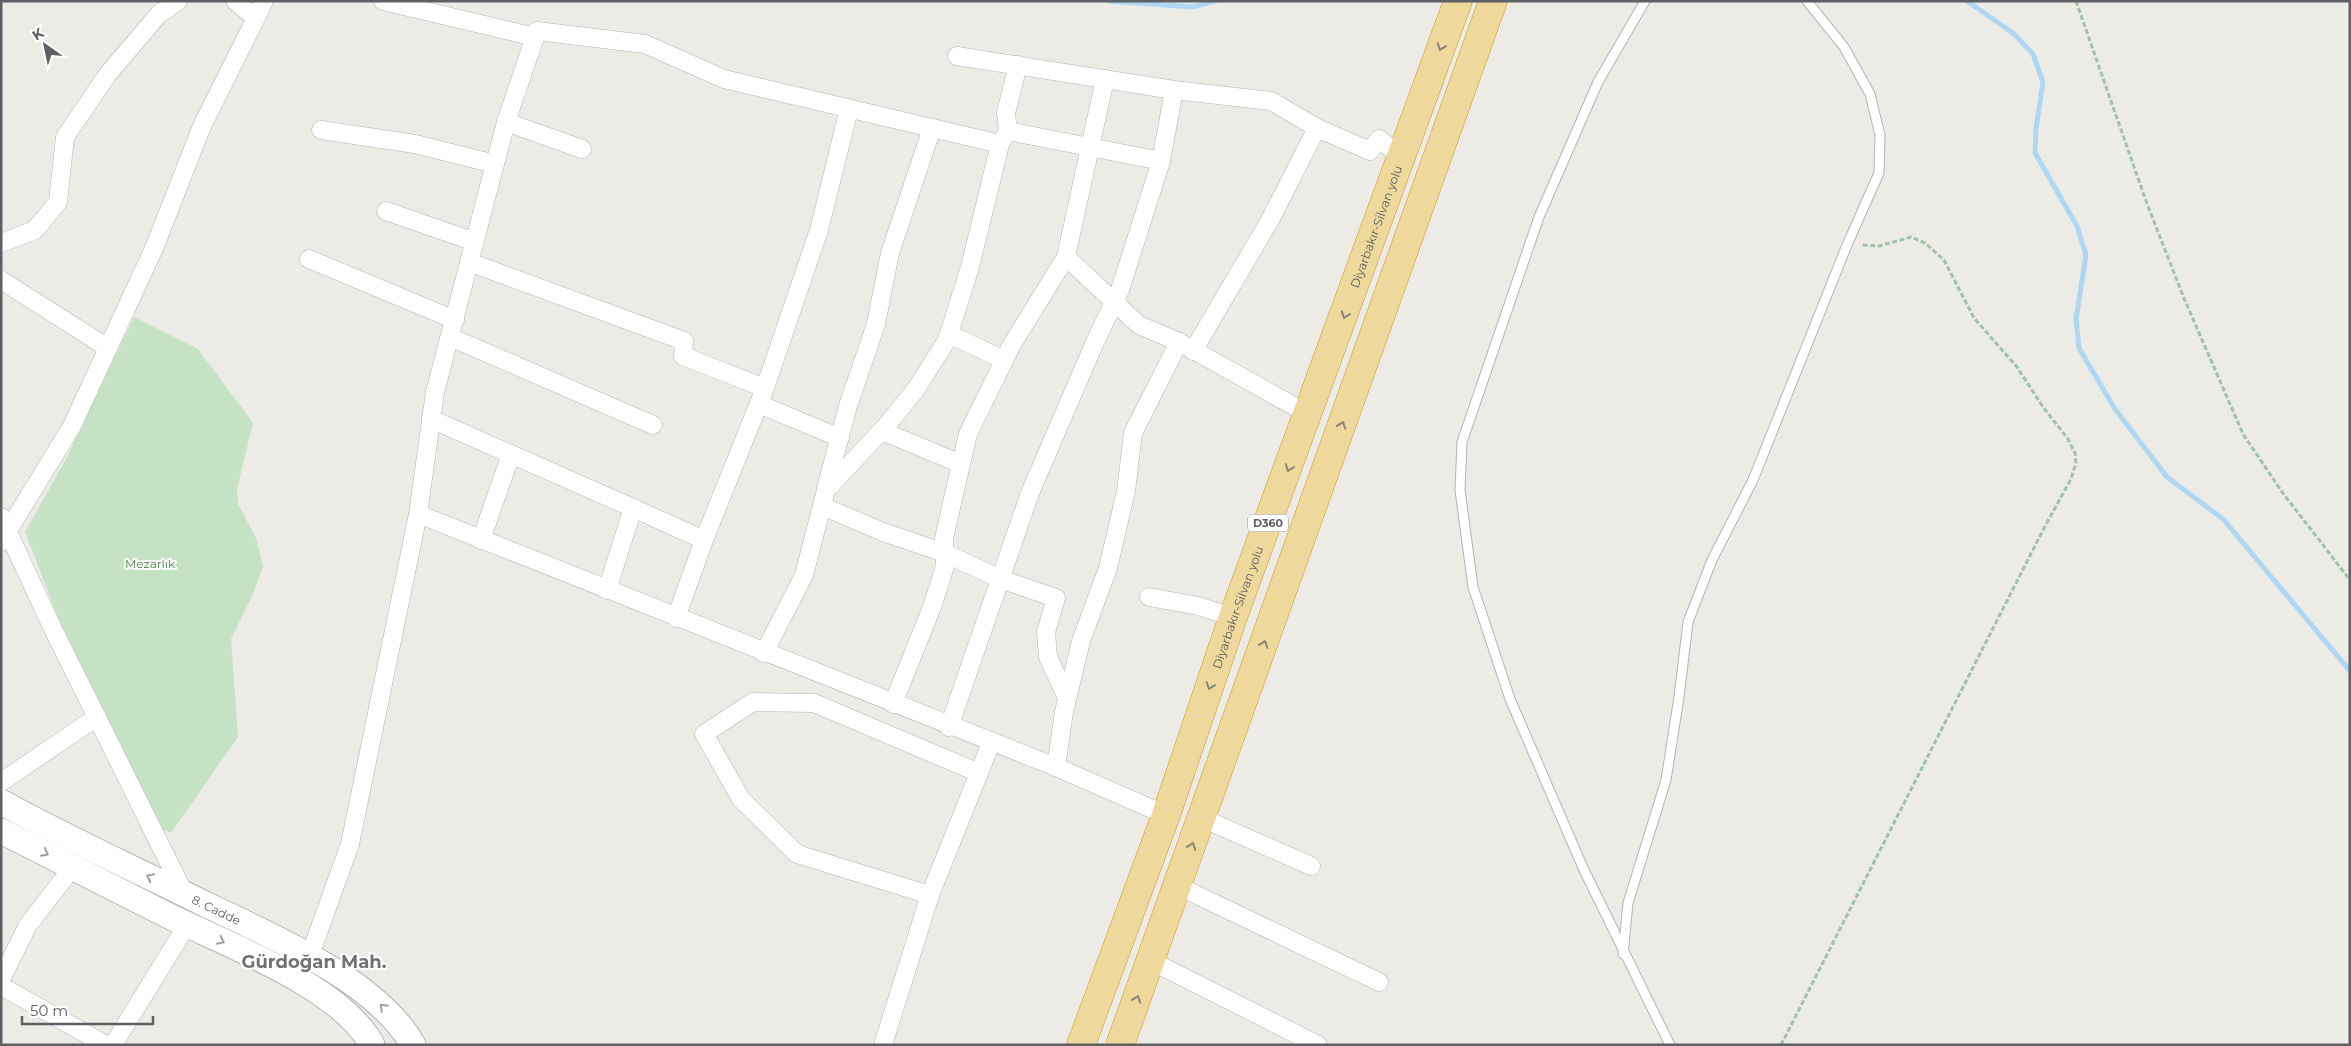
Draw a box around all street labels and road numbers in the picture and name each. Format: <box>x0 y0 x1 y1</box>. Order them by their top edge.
street label: Diyarbakır-Silvan yolu <box>1346 163 1405 290</box>
road number: D360 <box>1248 514 1288 532</box>
street label: Diyarbakır-Silvan yolu <box>1209 543 1266 671</box>
street label: 8. Cadde <box>190 891 243 928</box>

